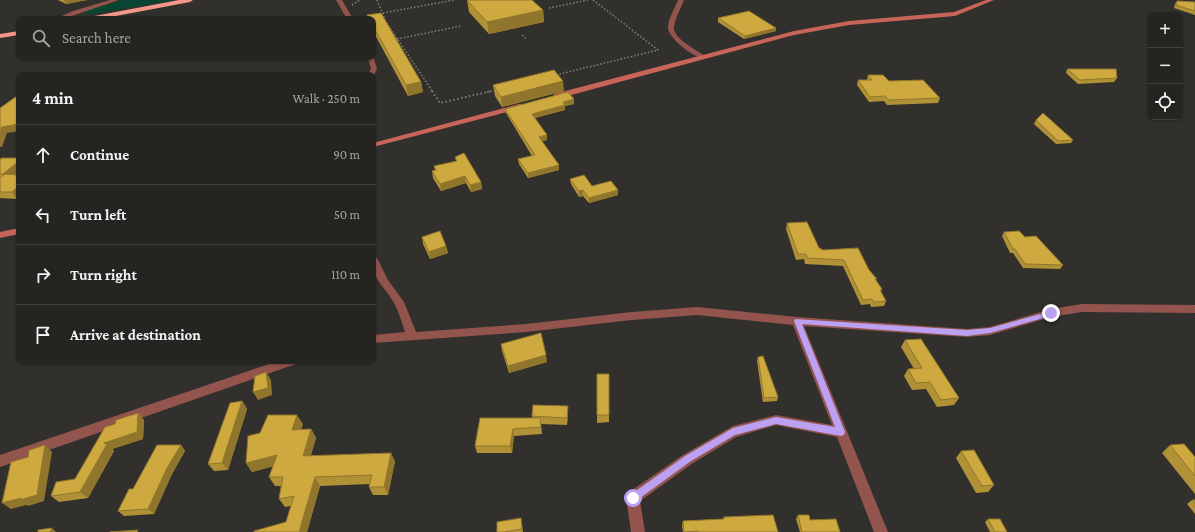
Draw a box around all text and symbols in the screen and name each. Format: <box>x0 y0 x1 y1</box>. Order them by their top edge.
map controls <box>1147 12 1183 120</box>
button: + <box>1147 12 1183 48</box>
search box <box>16 16 376 60</box>
icon: search <box>30 27 52 49</box>
text: Search here <box>62 30 131 46</box>
button: − <box>1147 48 1183 84</box>
button: locate <box>1147 84 1183 120</box>
text: 4 min <box>32 89 74 108</box>
text: Walk · 250 m <box>292 91 360 106</box>
icon: ahead <box>32 144 54 166</box>
text: Continue <box>70 147 129 163</box>
text: 90 m <box>333 147 360 162</box>
icon: left <box>32 204 54 226</box>
text: Turn left <box>70 207 126 223</box>
text: 50 m <box>334 207 360 222</box>
icon: right <box>32 264 54 286</box>
text: Turn right <box>70 267 137 283</box>
text: 110 m <box>331 267 360 282</box>
route end <box>1042 304 1060 322</box>
icon: arrive <box>32 324 54 346</box>
text: Arrive at destination <box>70 327 201 343</box>
route start <box>624 489 642 507</box>

